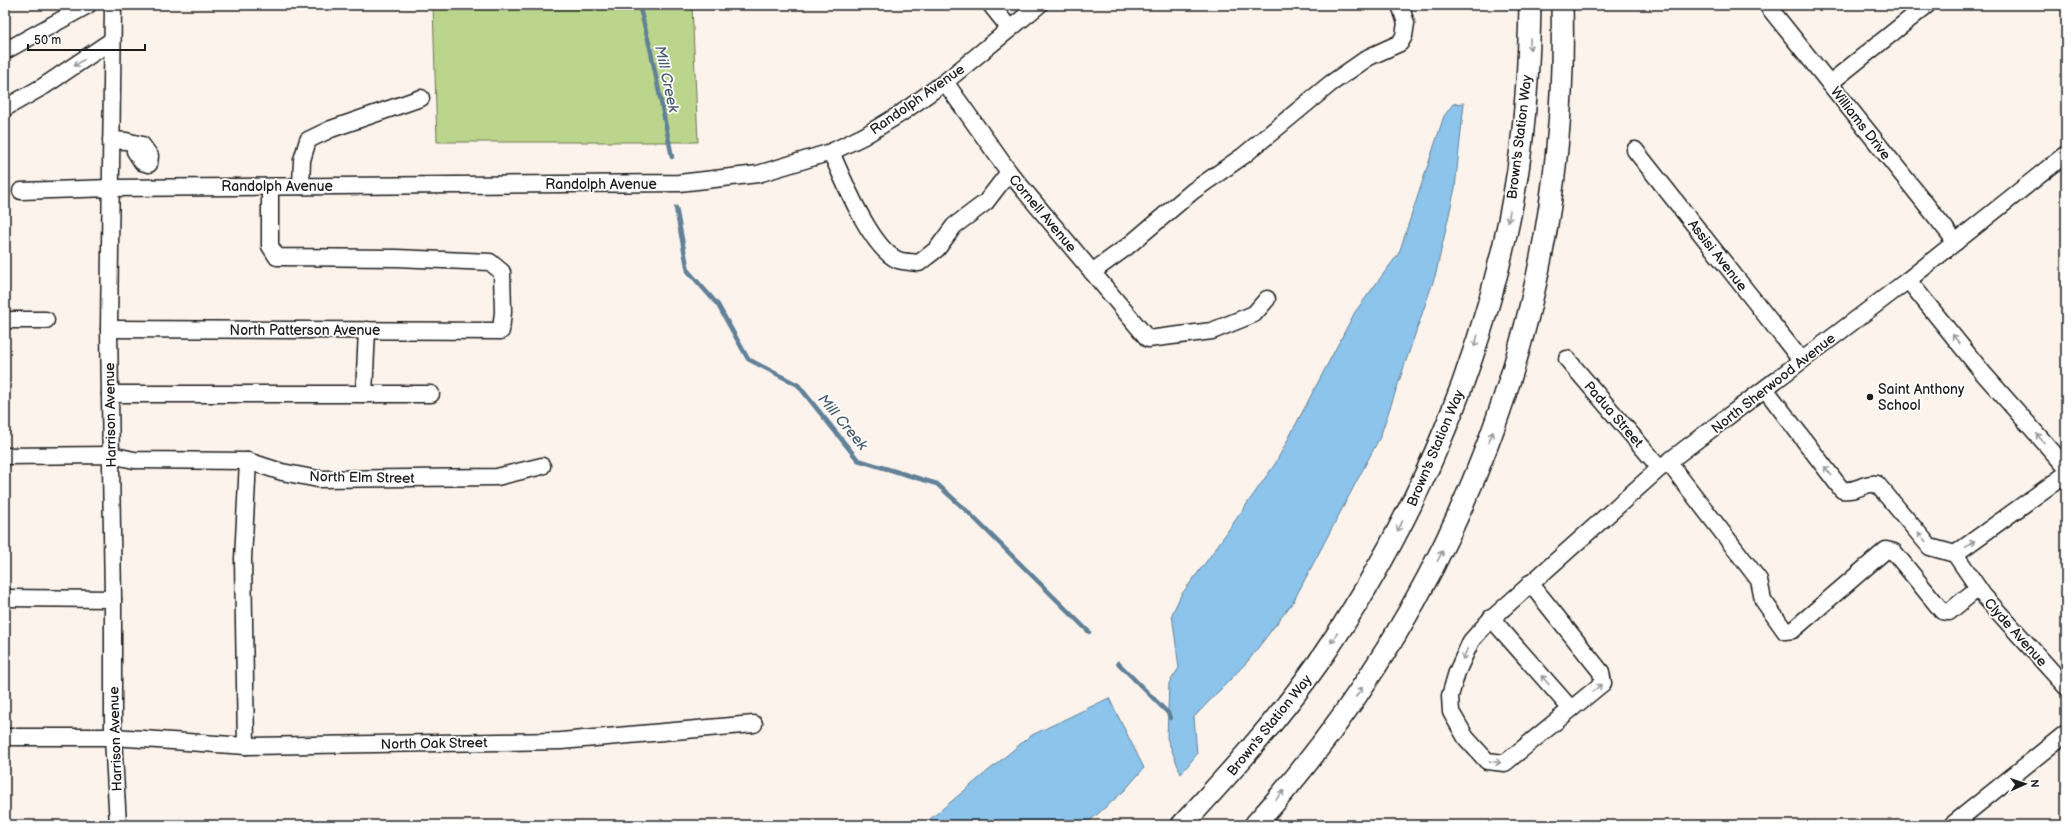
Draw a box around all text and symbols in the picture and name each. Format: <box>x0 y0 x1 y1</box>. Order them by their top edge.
scale bar <box>28 26 145 52</box>
text: 50 m <box>34 33 61 48</box>
one-way arrow <box>1526 37 1533 50</box>
water label: Mill Creek <box>650 44 683 115</box>
one-way arrow <box>73 59 84 67</box>
street label: Randolph Avenue <box>867 60 968 138</box>
street label: Brown's Station Way <box>1503 73 1536 200</box>
street label: Williams Drive <box>1827 83 1894 163</box>
street label: Cornell Avenue <box>1005 171 1080 256</box>
street label: Randolph Avenue <box>545 176 657 193</box>
street label: Randolph Avenue <box>221 178 333 195</box>
one-way arrow <box>1504 209 1512 222</box>
street label: Assisi Avenue <box>1684 216 1751 294</box>
street label: North Patterson Avenue <box>230 322 380 339</box>
street label: North Sherwood Avenue <box>1708 330 1839 437</box>
one-way arrow <box>1951 334 1960 345</box>
one-way arrow <box>1472 335 1479 348</box>
street label: Harrison Avenue <box>101 362 120 468</box>
street label: Padua Street <box>1580 378 1647 451</box>
place label: Saint Anthony School <box>1878 381 1965 414</box>
street label: Brown's Station Way <box>1403 387 1468 509</box>
water label: Mill Creek <box>813 390 872 455</box>
marker: Saint Anthony School <box>1865 392 1875 402</box>
one-way arrow <box>1488 431 1495 443</box>
one-way arrow <box>2036 433 2045 443</box>
one-way arrow <box>1824 465 1832 476</box>
street label: North Elm Street <box>309 468 416 487</box>
one-way arrow <box>1395 520 1403 532</box>
one-way arrow <box>1917 531 1926 542</box>
one-way arrow <box>1964 540 1975 548</box>
one-way arrow <box>1437 551 1444 563</box>
street label: Clyde Avenue <box>1980 595 2051 670</box>
one-way arrow <box>1330 632 1338 643</box>
one-way arrow <box>1461 647 1469 659</box>
street label: Brown's Station Way <box>1223 671 1316 779</box>
one-way arrow <box>1541 675 1550 685</box>
one-way arrow <box>1592 683 1603 692</box>
street label: Harrison Avenue <box>105 686 126 792</box>
one-way arrow <box>1355 687 1363 698</box>
street label: North Oak Street <box>381 734 488 753</box>
one-way arrow <box>1488 758 1501 766</box>
north arrow <box>2005 764 2045 804</box>
text: N <box>2028 779 2041 788</box>
one-way arrow <box>1276 790 1285 801</box>

